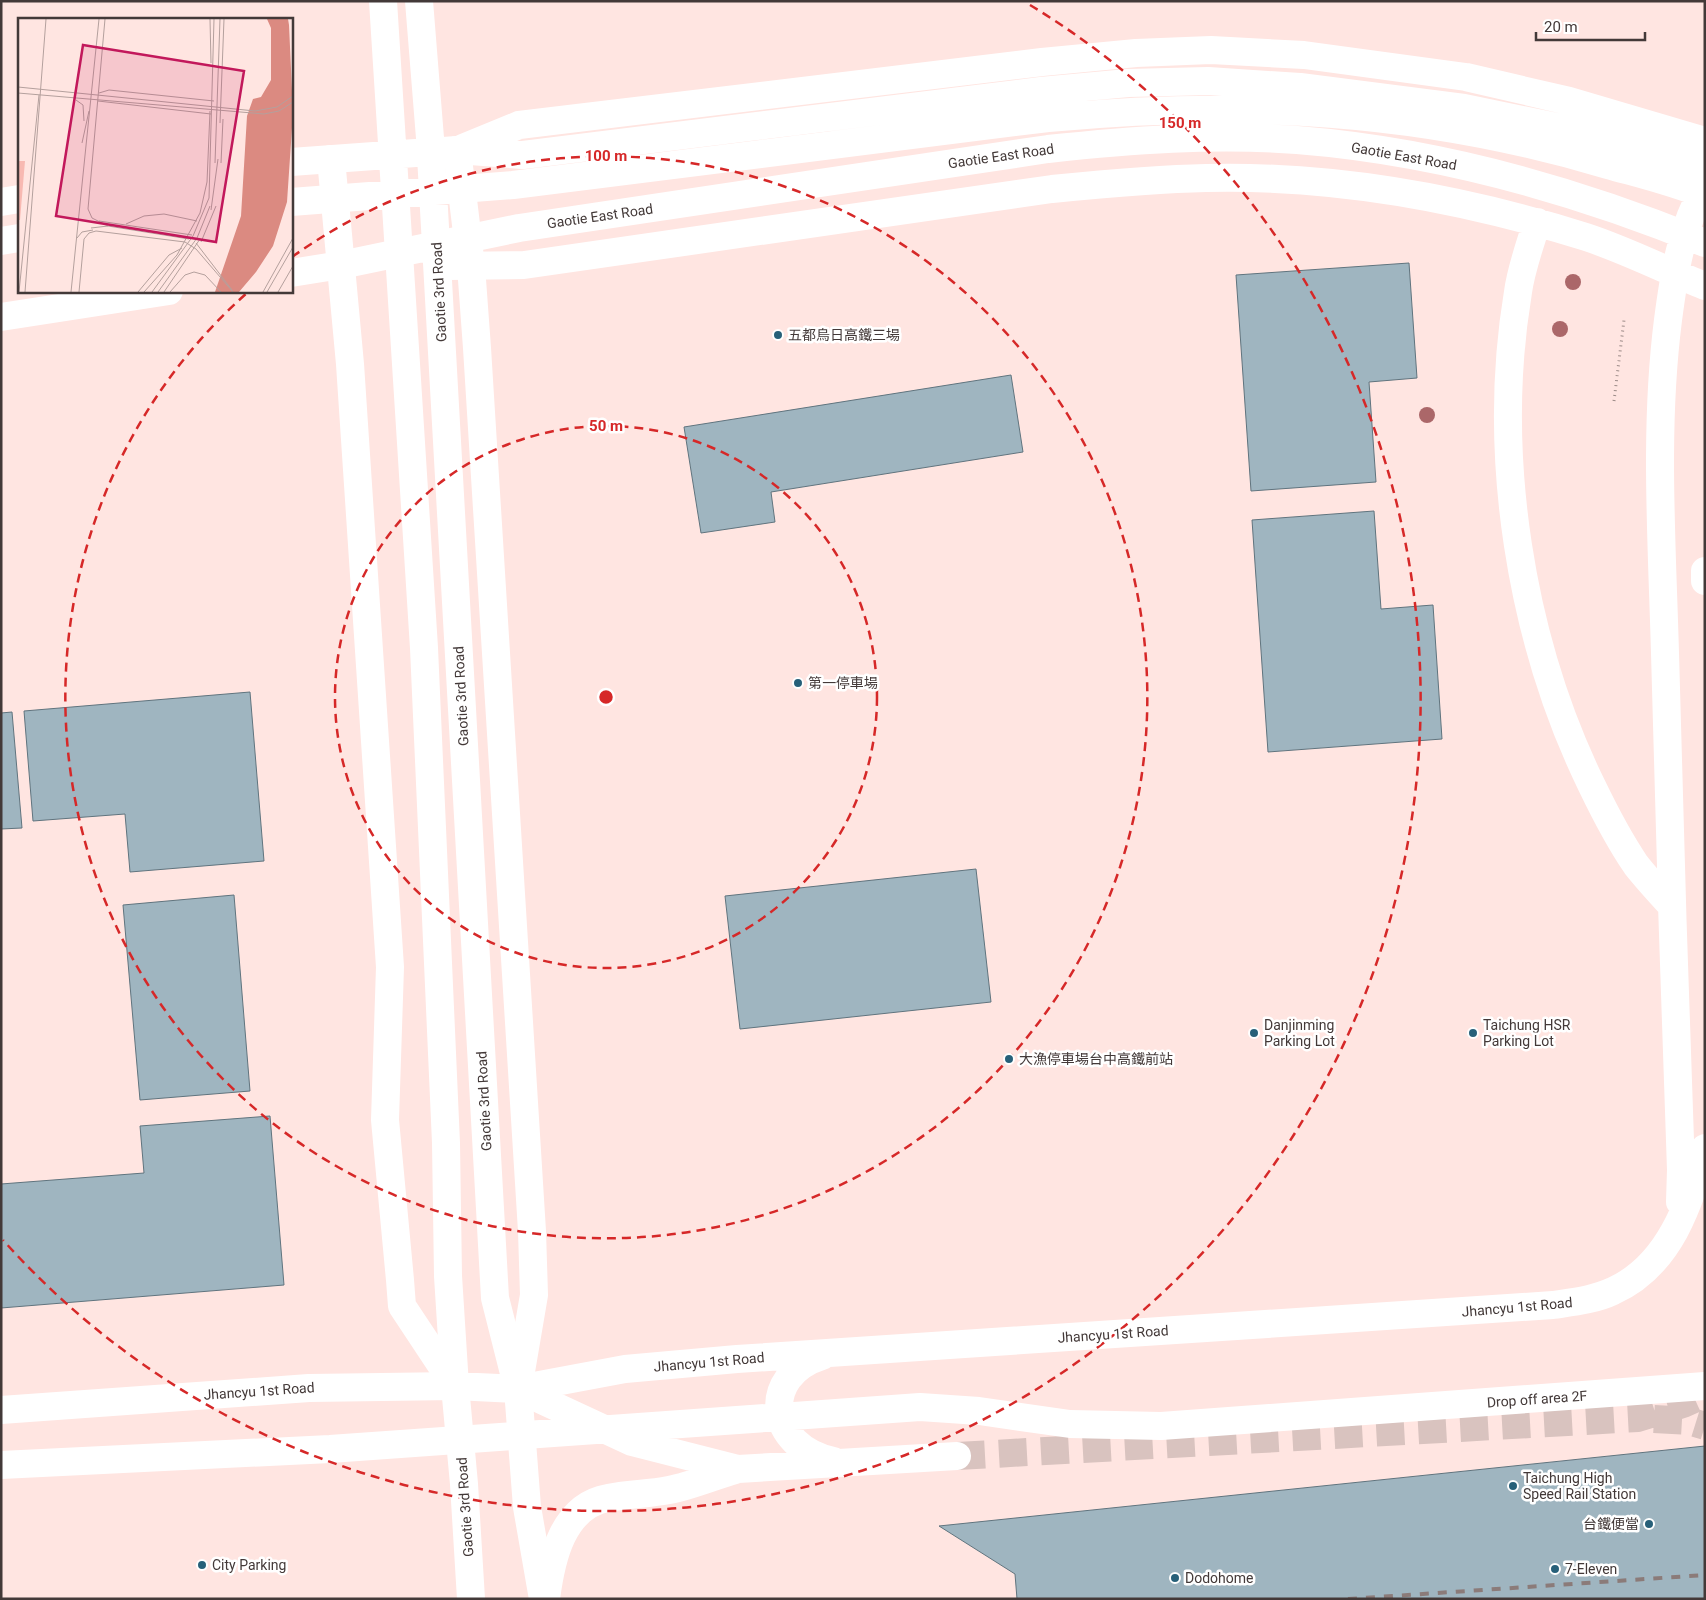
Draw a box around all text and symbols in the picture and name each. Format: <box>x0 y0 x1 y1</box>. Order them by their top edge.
scale bar <box>1536 10 1645 42</box>
inset map <box>18 18 292 292</box>
text: 20 m <box>1544 18 1578 36</box>
text: 150 m <box>1159 114 1201 132</box>
street label: Gaotie East Road <box>1350 139 1458 173</box>
street label: Gaotie East Road <box>947 141 1055 171</box>
text: 100 m <box>585 147 627 165</box>
street label: Gaotie East Road <box>546 201 654 231</box>
street label: Gaotie 3rd Road <box>428 242 450 342</box>
place label: 五都烏日高鐵三場 <box>788 327 900 343</box>
marker: 五都烏日高鐵三場 <box>772 329 784 341</box>
text: 50 m <box>589 417 623 435</box>
street label: Gaotie 3rd Road <box>450 646 472 746</box>
place label: 第一停車場 <box>808 675 878 691</box>
marker: 第一停車場 <box>792 677 804 689</box>
centre of rings <box>597 688 615 706</box>
place label: Danjinming Parking Lot <box>1264 1017 1335 1049</box>
place label: Taichung HSR Parking Lot <box>1483 1017 1571 1049</box>
marker: Danjinming Parking Lot <box>1248 1027 1260 1039</box>
marker: Taichung HSR Parking Lot <box>1467 1027 1479 1039</box>
street label: Gaotie 3rd Road <box>473 1051 495 1151</box>
place label: 大漁停車場台中高鐵前站 <box>1019 1051 1173 1067</box>
marker: 大漁停車場台中高鐵前站 <box>1003 1053 1015 1065</box>
street label: Jhancyu 1st Road <box>1461 1294 1573 1320</box>
street label: Jhancyu 1st Road <box>1057 1322 1169 1346</box>
street label: Jhancyu 1st Road <box>653 1349 765 1375</box>
street label: Jhancyu 1st Road <box>203 1379 315 1403</box>
street label: Drop off area 2F <box>1486 1387 1588 1410</box>
street label: Gaotie 3rd Road <box>454 1457 476 1557</box>
place label: Taichung High Speed Rail Station <box>1523 1470 1636 1502</box>
marker: Taichung High Speed Rail Station <box>1507 1480 1519 1492</box>
place label: 台鐵便當 <box>1583 1516 1639 1532</box>
marker: 台鐵便當 <box>1643 1518 1655 1530</box>
place label: City Parking <box>212 1557 286 1573</box>
marker: City Parking <box>196 1559 208 1571</box>
place label: 7-Eleven <box>1565 1561 1617 1577</box>
marker: 7-Eleven <box>1549 1563 1561 1575</box>
place label: Dodohome <box>1185 1570 1253 1586</box>
marker: Dodohome <box>1169 1572 1181 1584</box>

